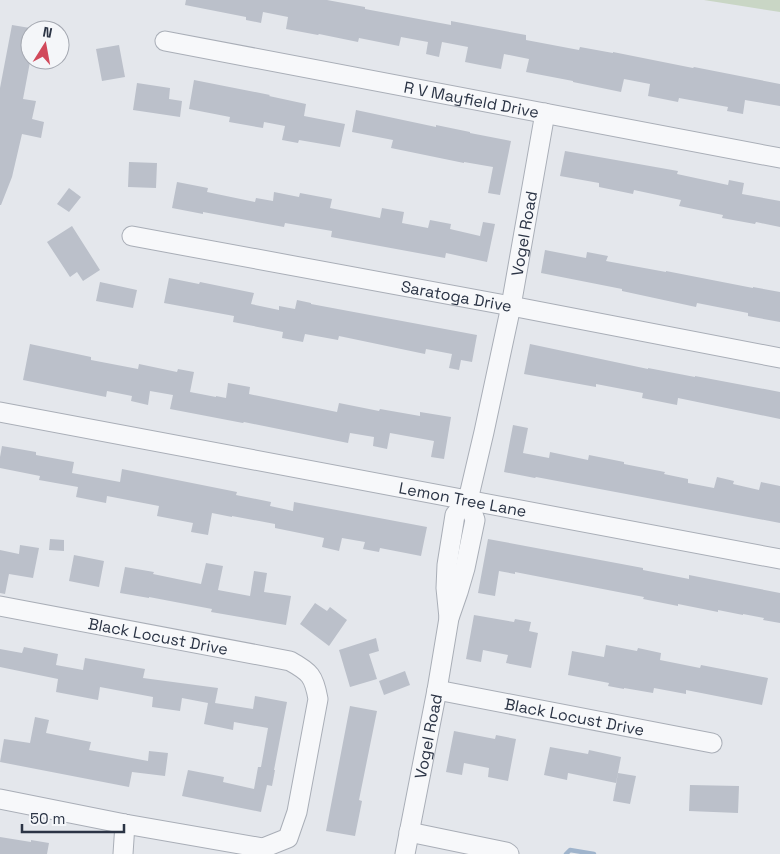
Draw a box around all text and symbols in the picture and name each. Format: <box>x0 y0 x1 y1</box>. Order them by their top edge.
north arrow <box>20 20 70 70</box>
text: N <box>41 23 54 42</box>
street label: R V Mayfield Drive <box>402 77 541 123</box>
street label: Vogel Road <box>506 189 542 278</box>
street label: Saratoga Drive <box>399 276 514 317</box>
street label: Lemon Tree Lane <box>397 477 528 522</box>
street label: Black Locust Drive <box>86 613 230 660</box>
street label: Vogel Road <box>410 692 447 781</box>
street label: Black Locust Drive <box>503 693 646 741</box>
scale bar <box>22 802 125 834</box>
text: 50 m <box>30 809 65 828</box>

